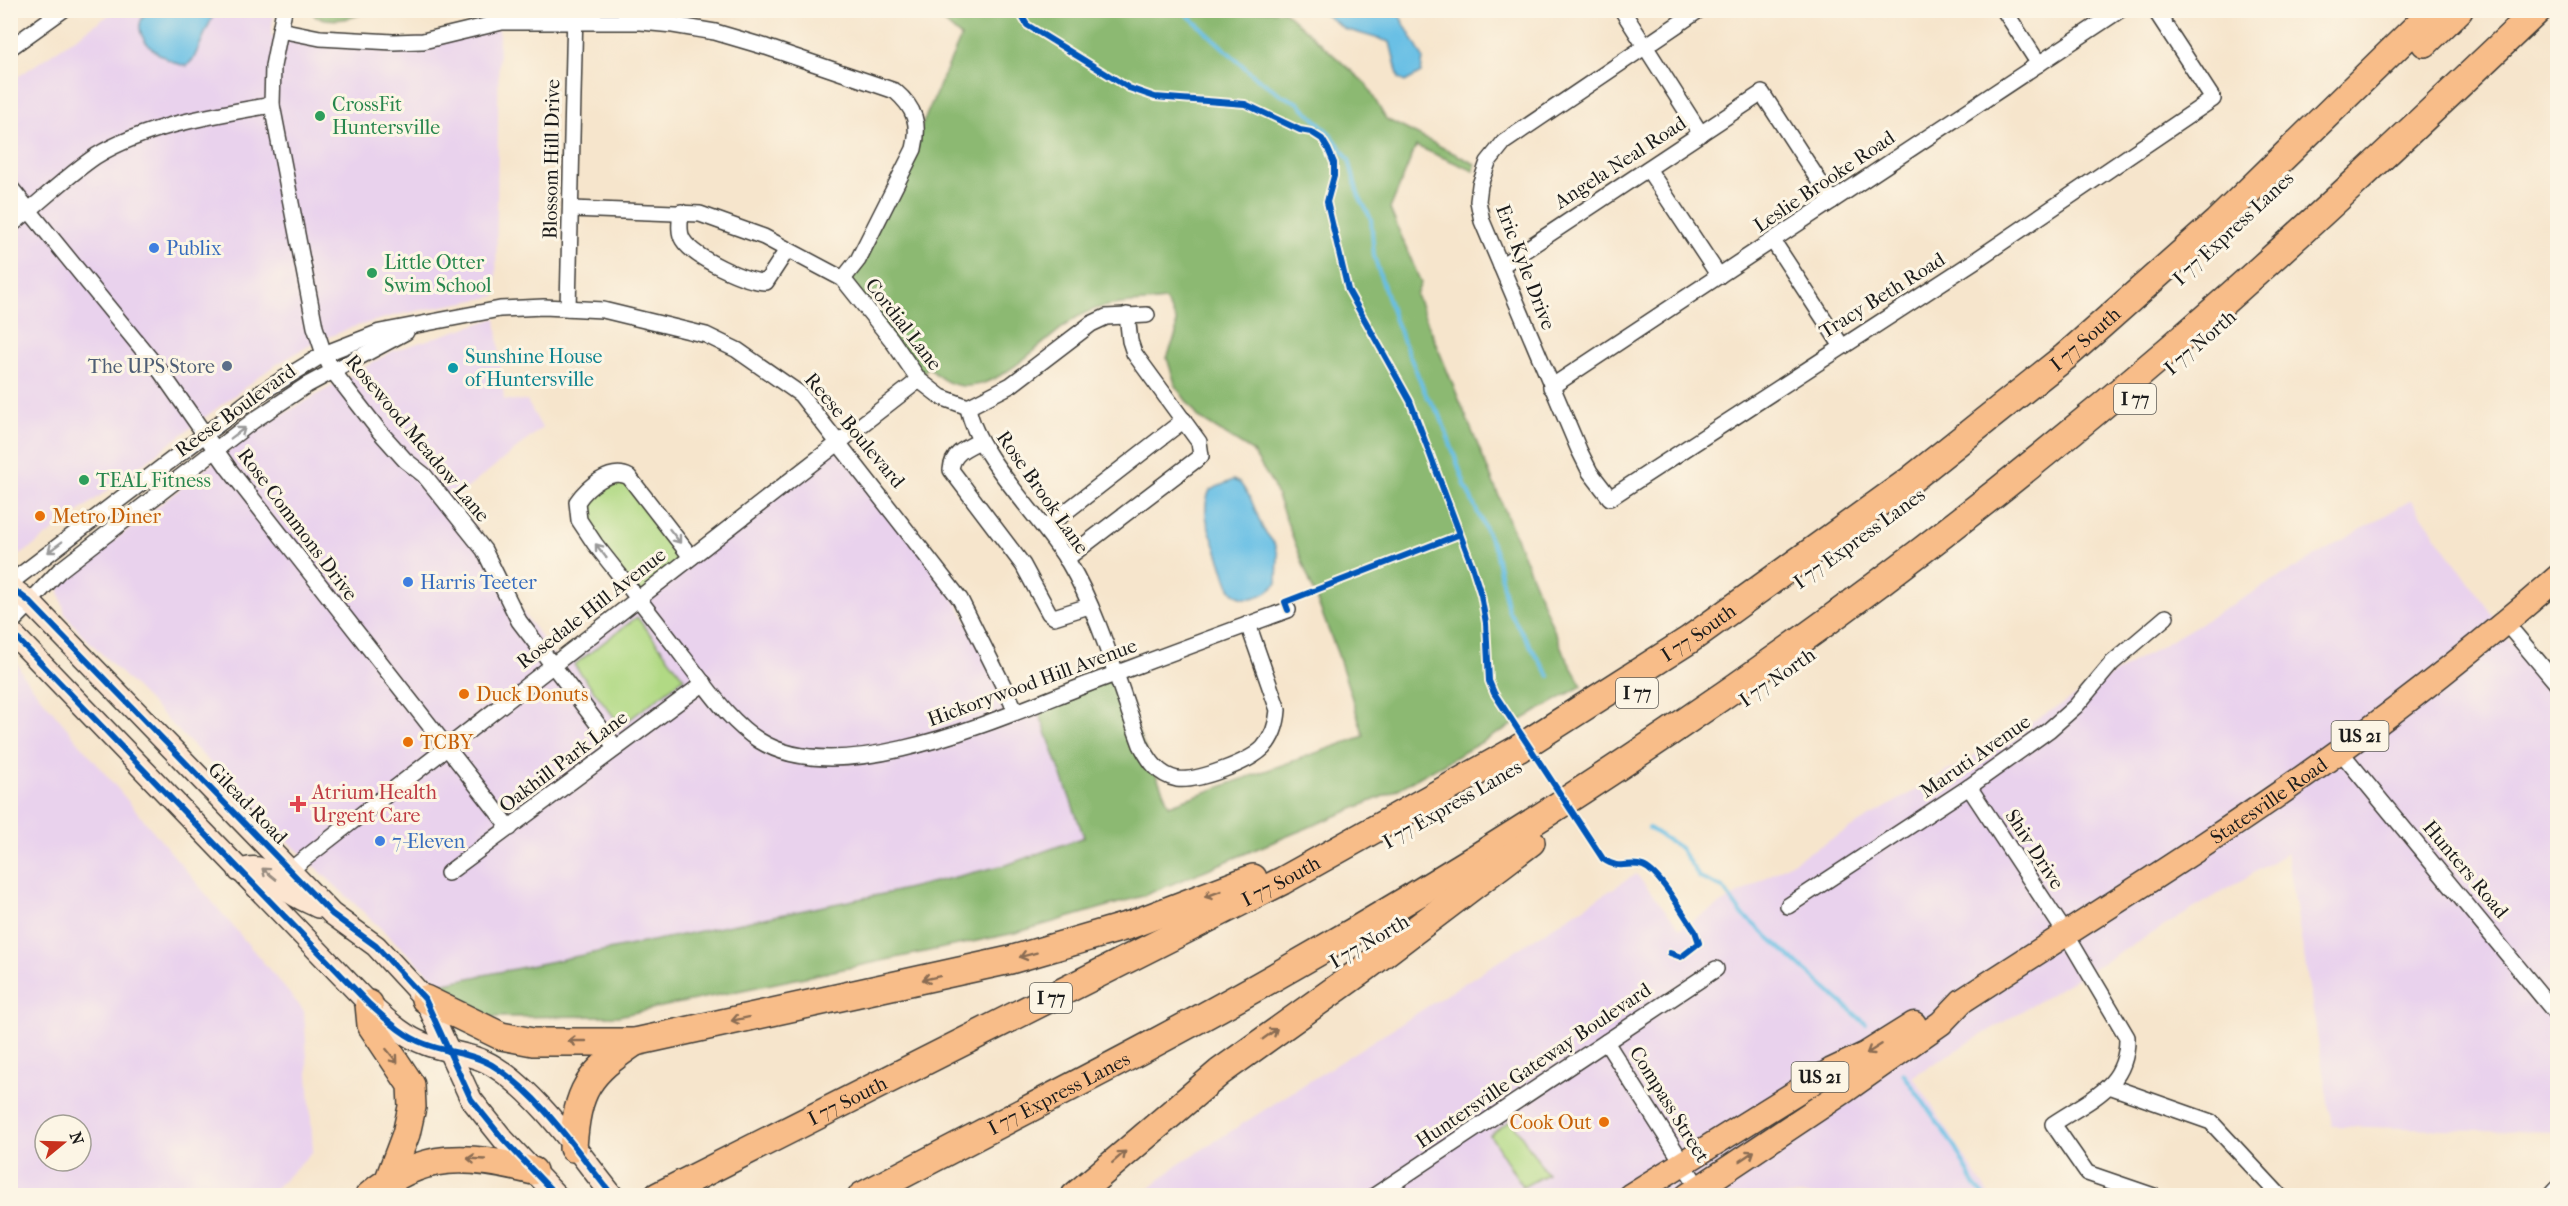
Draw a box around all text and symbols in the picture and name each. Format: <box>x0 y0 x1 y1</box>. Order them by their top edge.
street label: Blossom Hill Drive <box>539 79 564 239</box>
place label: CrossFit Huntersville <box>332 93 440 139</box>
marker: CrossFit Huntersville <box>313 109 327 123</box>
street label: Angela Neal Road <box>1549 111 1691 214</box>
street label: Leslie Brooke Road <box>1749 125 1900 237</box>
street label: I 77 Express Lanes <box>2168 167 2298 290</box>
street label: Eric Kyle Drive <box>1491 201 1560 333</box>
place label: Publix <box>166 237 222 260</box>
marker: Publix <box>147 241 161 255</box>
street label: Tracy Beth Road <box>1815 247 1950 343</box>
place label: Little Otter Swim School <box>384 251 492 297</box>
marker: Little Otter Swim School <box>365 266 379 280</box>
street label: Cordial Lane <box>861 274 947 375</box>
street label: I 77 South <box>2046 302 2126 376</box>
street label: I 77 North <box>2160 305 2241 380</box>
place label: Sunshine House of Huntersville <box>465 345 603 391</box>
street label: Rosewood Meadow Lane <box>341 350 494 527</box>
place label: The UPS Store <box>88 355 215 378</box>
street label: Reese Boulevard <box>171 358 301 462</box>
marker: The UPS Store <box>220 359 234 373</box>
marker: Sunshine House of Huntersville <box>446 361 460 375</box>
street label: Reese Boulevard <box>800 368 910 493</box>
road number: I 77 <box>2114 384 2156 414</box>
one-way arrow <box>229 426 245 439</box>
street label: Rose Brook Lane <box>992 426 1094 558</box>
street label: Rose Commons Drive <box>233 444 362 605</box>
place label: TEAL Fitness <box>96 469 211 492</box>
marker: TEAL Fitness <box>77 473 91 487</box>
street label: I 77 Express Lanes <box>1789 483 1929 594</box>
place label: Metro Diner <box>52 505 161 528</box>
marker: Metro Diner <box>33 509 47 523</box>
one-way arrow <box>669 528 682 544</box>
one-way arrow <box>47 541 63 554</box>
street label: Rosedale Hill Avenue <box>512 543 671 674</box>
one-way arrow <box>594 544 607 560</box>
place label: Harris Teeter <box>420 571 537 594</box>
marker: Harris Teeter <box>401 575 415 589</box>
street label: I 77 South <box>1657 599 1741 667</box>
street label: Hickorywood Hill Avenue <box>924 634 1140 731</box>
street label: I 77 North <box>1735 642 1820 712</box>
road number: I 77 <box>1616 678 1658 708</box>
place label: Duck Donuts <box>476 683 588 706</box>
marker: Duck Donuts <box>457 687 471 701</box>
street label: Oakhill Park Lane <box>495 706 632 817</box>
street label: Maruti Avenue <box>1916 710 2035 803</box>
road number: US 21 <box>2332 721 2388 751</box>
place label: TCBY <box>420 731 475 754</box>
marker: TCBY <box>401 735 415 749</box>
street label: Statesville Road <box>2206 752 2333 849</box>
street label: I 77 Express Lanes <box>1379 755 1526 854</box>
street label: Gilead Road <box>203 758 293 850</box>
place label: Atrium Health Urgent Care <box>311 781 438 827</box>
marker: Atrium Health Urgent Care <box>289 795 307 813</box>
street label: Shiv Drive <box>2000 805 2069 893</box>
street label: Hunters Road <box>2418 816 2514 924</box>
place label: 7-Eleven <box>392 830 466 853</box>
marker: 7-Eleven <box>373 834 387 848</box>
street label: I 77 South <box>1238 851 1325 911</box>
one-way arrow <box>261 867 277 880</box>
one-way arrow <box>1205 889 1223 900</box>
street label: I 77 North <box>1326 909 1414 973</box>
one-way arrow <box>1019 949 1038 961</box>
one-way arrow <box>922 973 941 984</box>
street label: Huntersville Gateway Boulevard <box>1411 977 1656 1153</box>
road number: I 77 <box>1030 983 1072 1013</box>
one-way arrow <box>731 1014 751 1025</box>
one-way arrow <box>1262 1028 1278 1040</box>
one-way arrow <box>567 1035 587 1047</box>
street label: Compass Street <box>1625 1042 1714 1166</box>
one-way arrow <box>1866 1043 1883 1055</box>
street label: I 77 Express Lanes <box>984 1047 1134 1140</box>
one-way arrow <box>385 1048 398 1064</box>
road number: US 21 <box>1792 1062 1848 1092</box>
street label: I 77 South <box>804 1071 892 1130</box>
place label: Cook Out <box>1510 1111 1592 1134</box>
north arrow <box>33 1113 93 1173</box>
marker: Cook Out <box>1597 1115 1611 1129</box>
text: N <box>66 1129 88 1148</box>
one-way arrow <box>1111 1150 1126 1164</box>
one-way arrow <box>1739 1150 1755 1162</box>
one-way arrow <box>467 1154 486 1165</box>

